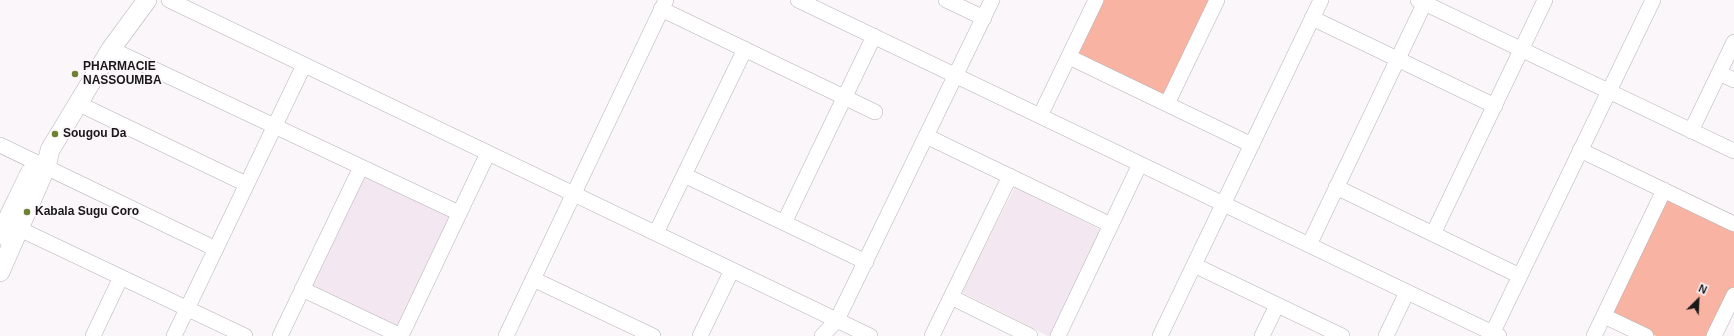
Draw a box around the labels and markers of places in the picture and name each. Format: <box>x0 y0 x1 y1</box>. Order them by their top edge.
place label: PHARMACIE NASSOUMBA <box>83 60 162 88</box>
marker: PHARMACIE NASSOUMBA <box>70 69 80 79</box>
place label: Sougou Da <box>63 127 126 141</box>
marker: Sougou Da <box>50 129 60 139</box>
place label: Kabala Sugu Coro <box>35 205 139 219</box>
marker: Kabala Sugu Coro <box>22 207 32 217</box>

